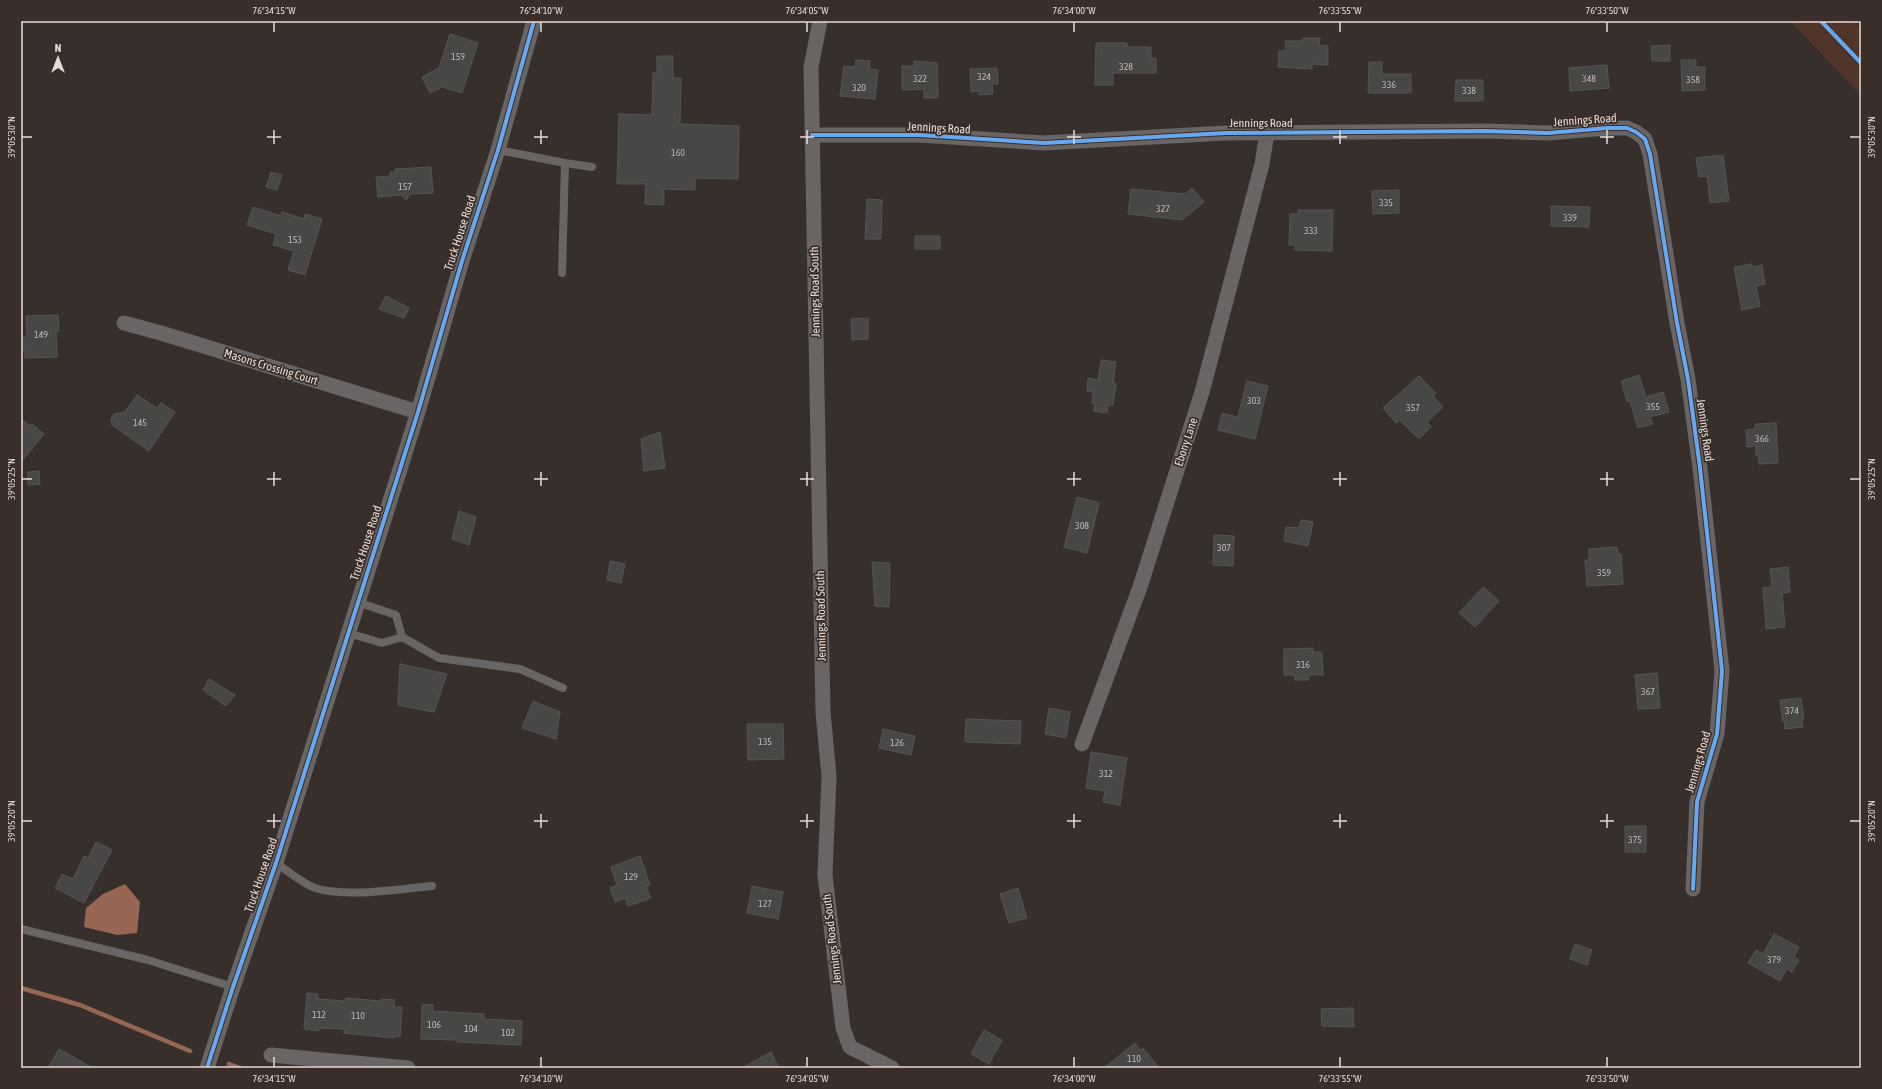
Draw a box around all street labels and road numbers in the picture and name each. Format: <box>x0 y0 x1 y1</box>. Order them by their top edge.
street label: Jennings Road <box>1553 111 1617 129</box>
street label: Jennings Road <box>1229 116 1293 130</box>
street label: Jennings Road <box>907 119 971 137</box>
street label: Truck House Road <box>441 194 479 272</box>
street label: Jennings Road South <box>807 246 823 338</box>
street label: Masons Crossing Court <box>222 346 320 388</box>
street label: Jennings Road <box>1694 398 1716 462</box>
street label: Ebony Lane <box>1172 416 1200 468</box>
street label: Truck House Road <box>347 504 385 582</box>
street label: Jennings Road South <box>813 570 829 662</box>
street label: Jennings Road <box>1683 730 1713 794</box>
street label: Truck House Road <box>242 836 280 914</box>
street label: Jennings Road South <box>820 893 844 985</box>

